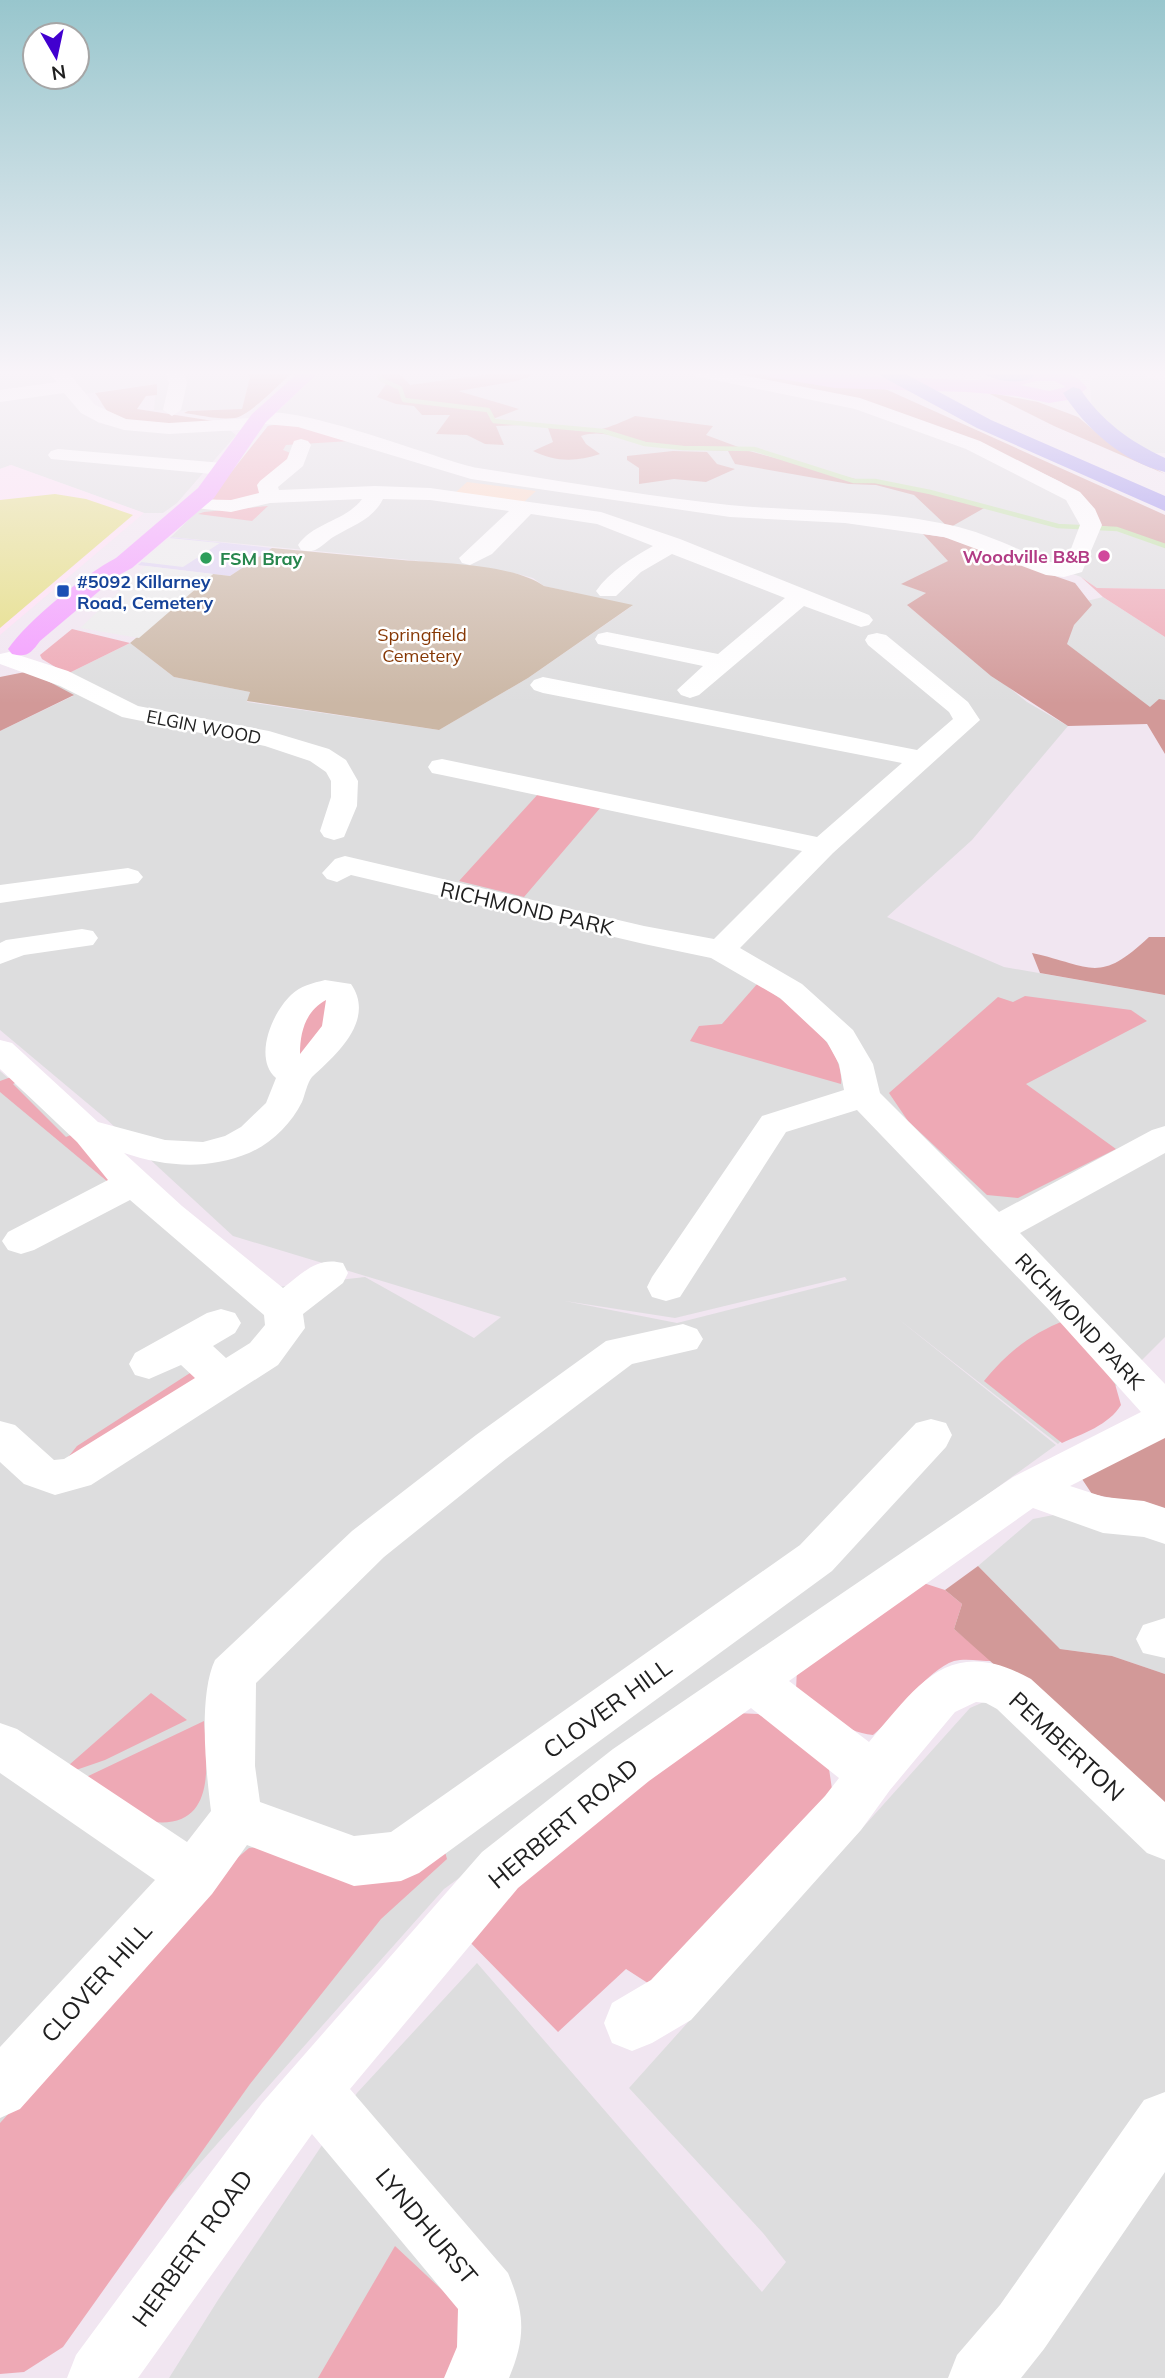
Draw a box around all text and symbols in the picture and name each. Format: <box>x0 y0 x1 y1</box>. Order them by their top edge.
north arrow <box>21 21 91 91</box>
text: N <box>50 60 68 86</box>
place label: Woodville B&B <box>963 545 1090 568</box>
place label: FSM Bray <box>220 547 303 570</box>
marker: Woodville B&B <box>1096 548 1112 564</box>
marker: FSM Bray <box>198 550 214 566</box>
place label: #5092 Killarney Road, Cemetery <box>77 570 214 614</box>
marker: #5092 Killarney Road, Cemetery <box>55 583 71 599</box>
park label: Springfield Cemetery <box>377 623 467 667</box>
street label: ELGIN WOOD <box>145 705 263 749</box>
street label: RICHMOND PARK <box>438 875 617 941</box>
street label: RICHMOND PARK <box>1010 1247 1150 1395</box>
street label: CLOVER HILL <box>537 1651 677 1765</box>
street label: PEMBERTON <box>1003 1685 1131 1807</box>
street label: HERBERT ROAD <box>482 1751 644 1895</box>
street label: CLOVER HILL <box>34 1916 158 2048</box>
street label: LYNDHURST <box>370 2162 485 2291</box>
street label: HERBERT ROAD <box>125 2164 259 2332</box>

